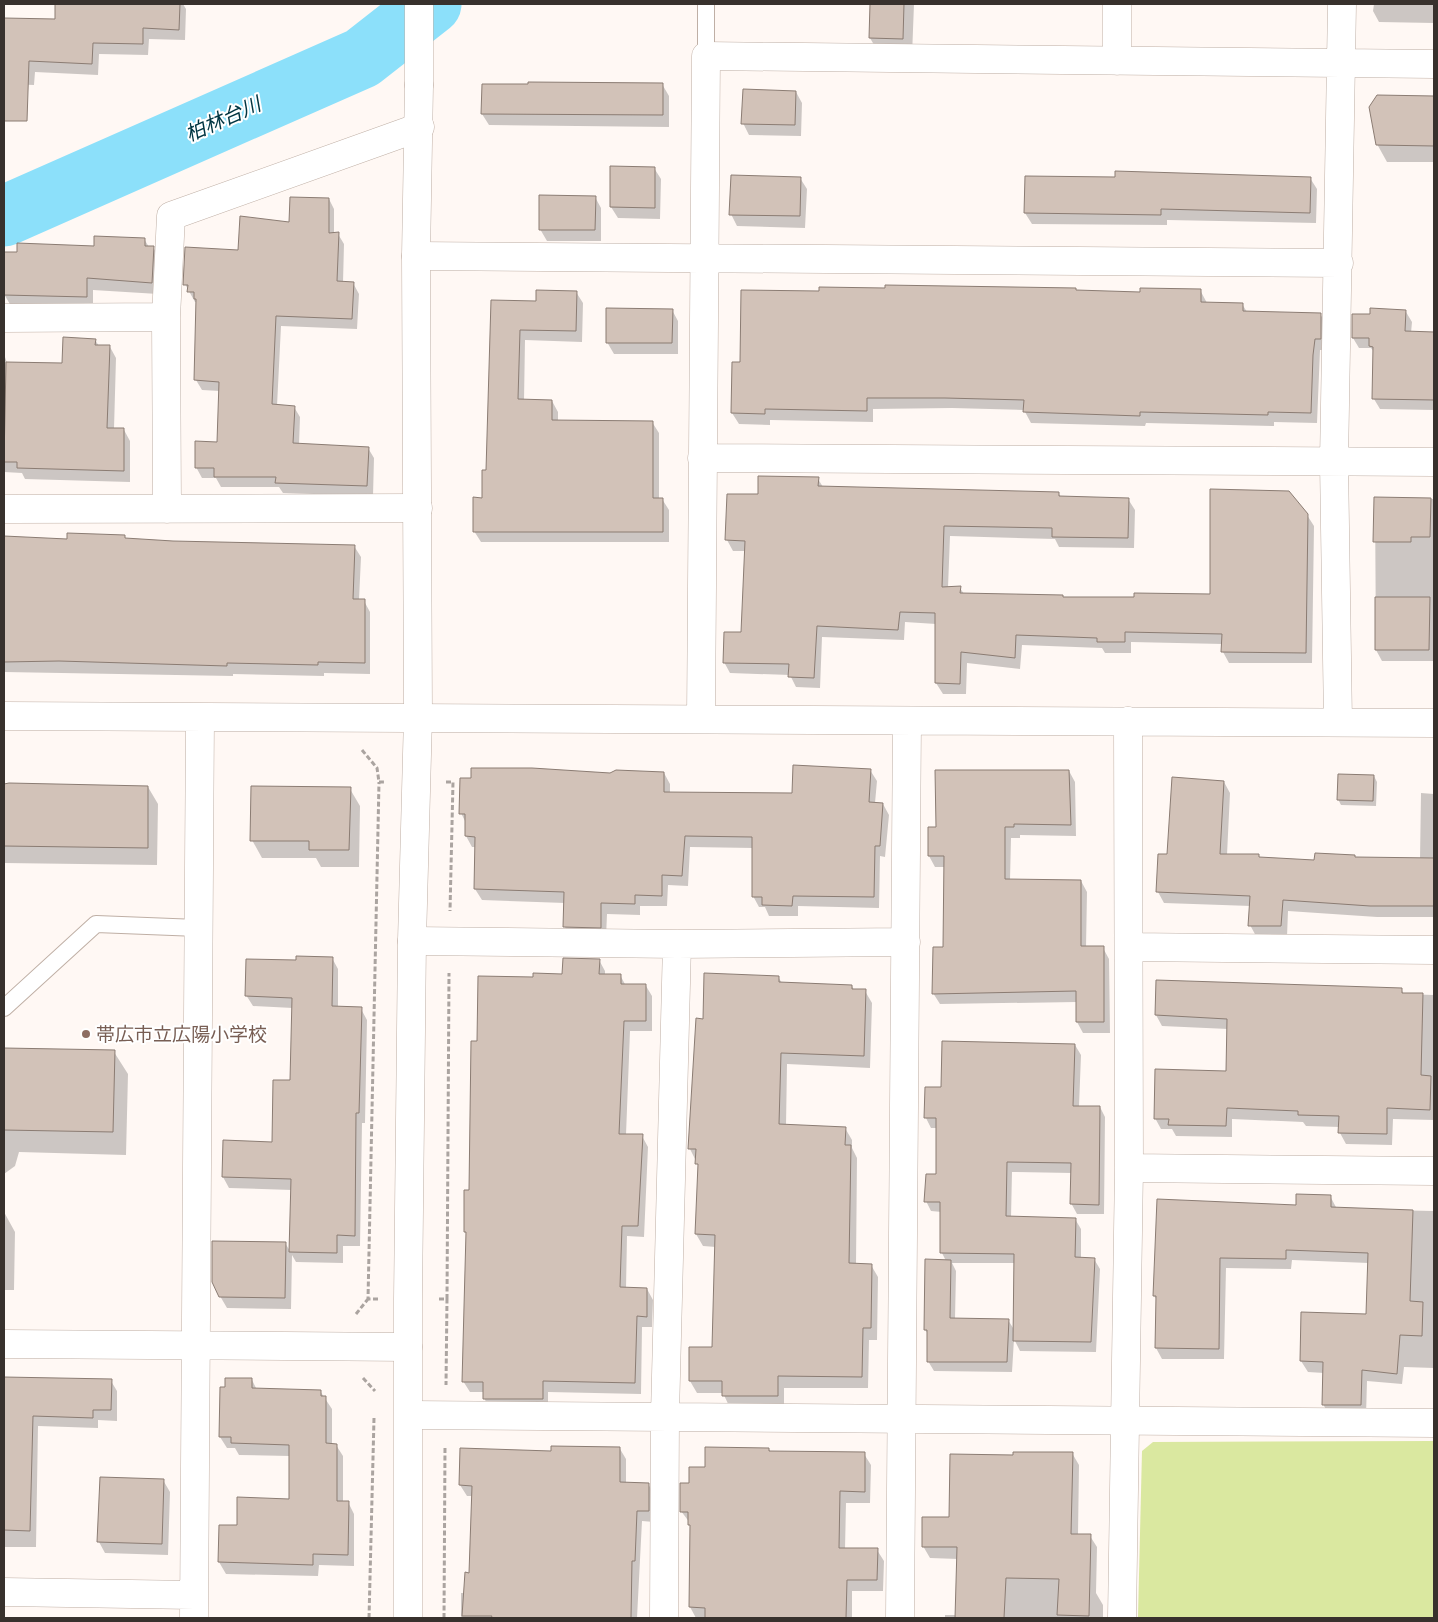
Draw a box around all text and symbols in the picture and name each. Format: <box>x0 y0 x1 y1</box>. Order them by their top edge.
water label: 柏林台川 <box>182 91 266 146</box>
place label: 帯広市立広陽小学校 <box>96 1023 267 1046</box>
marker: 帯広市立広陽小学校 <box>80 1028 92 1040</box>

